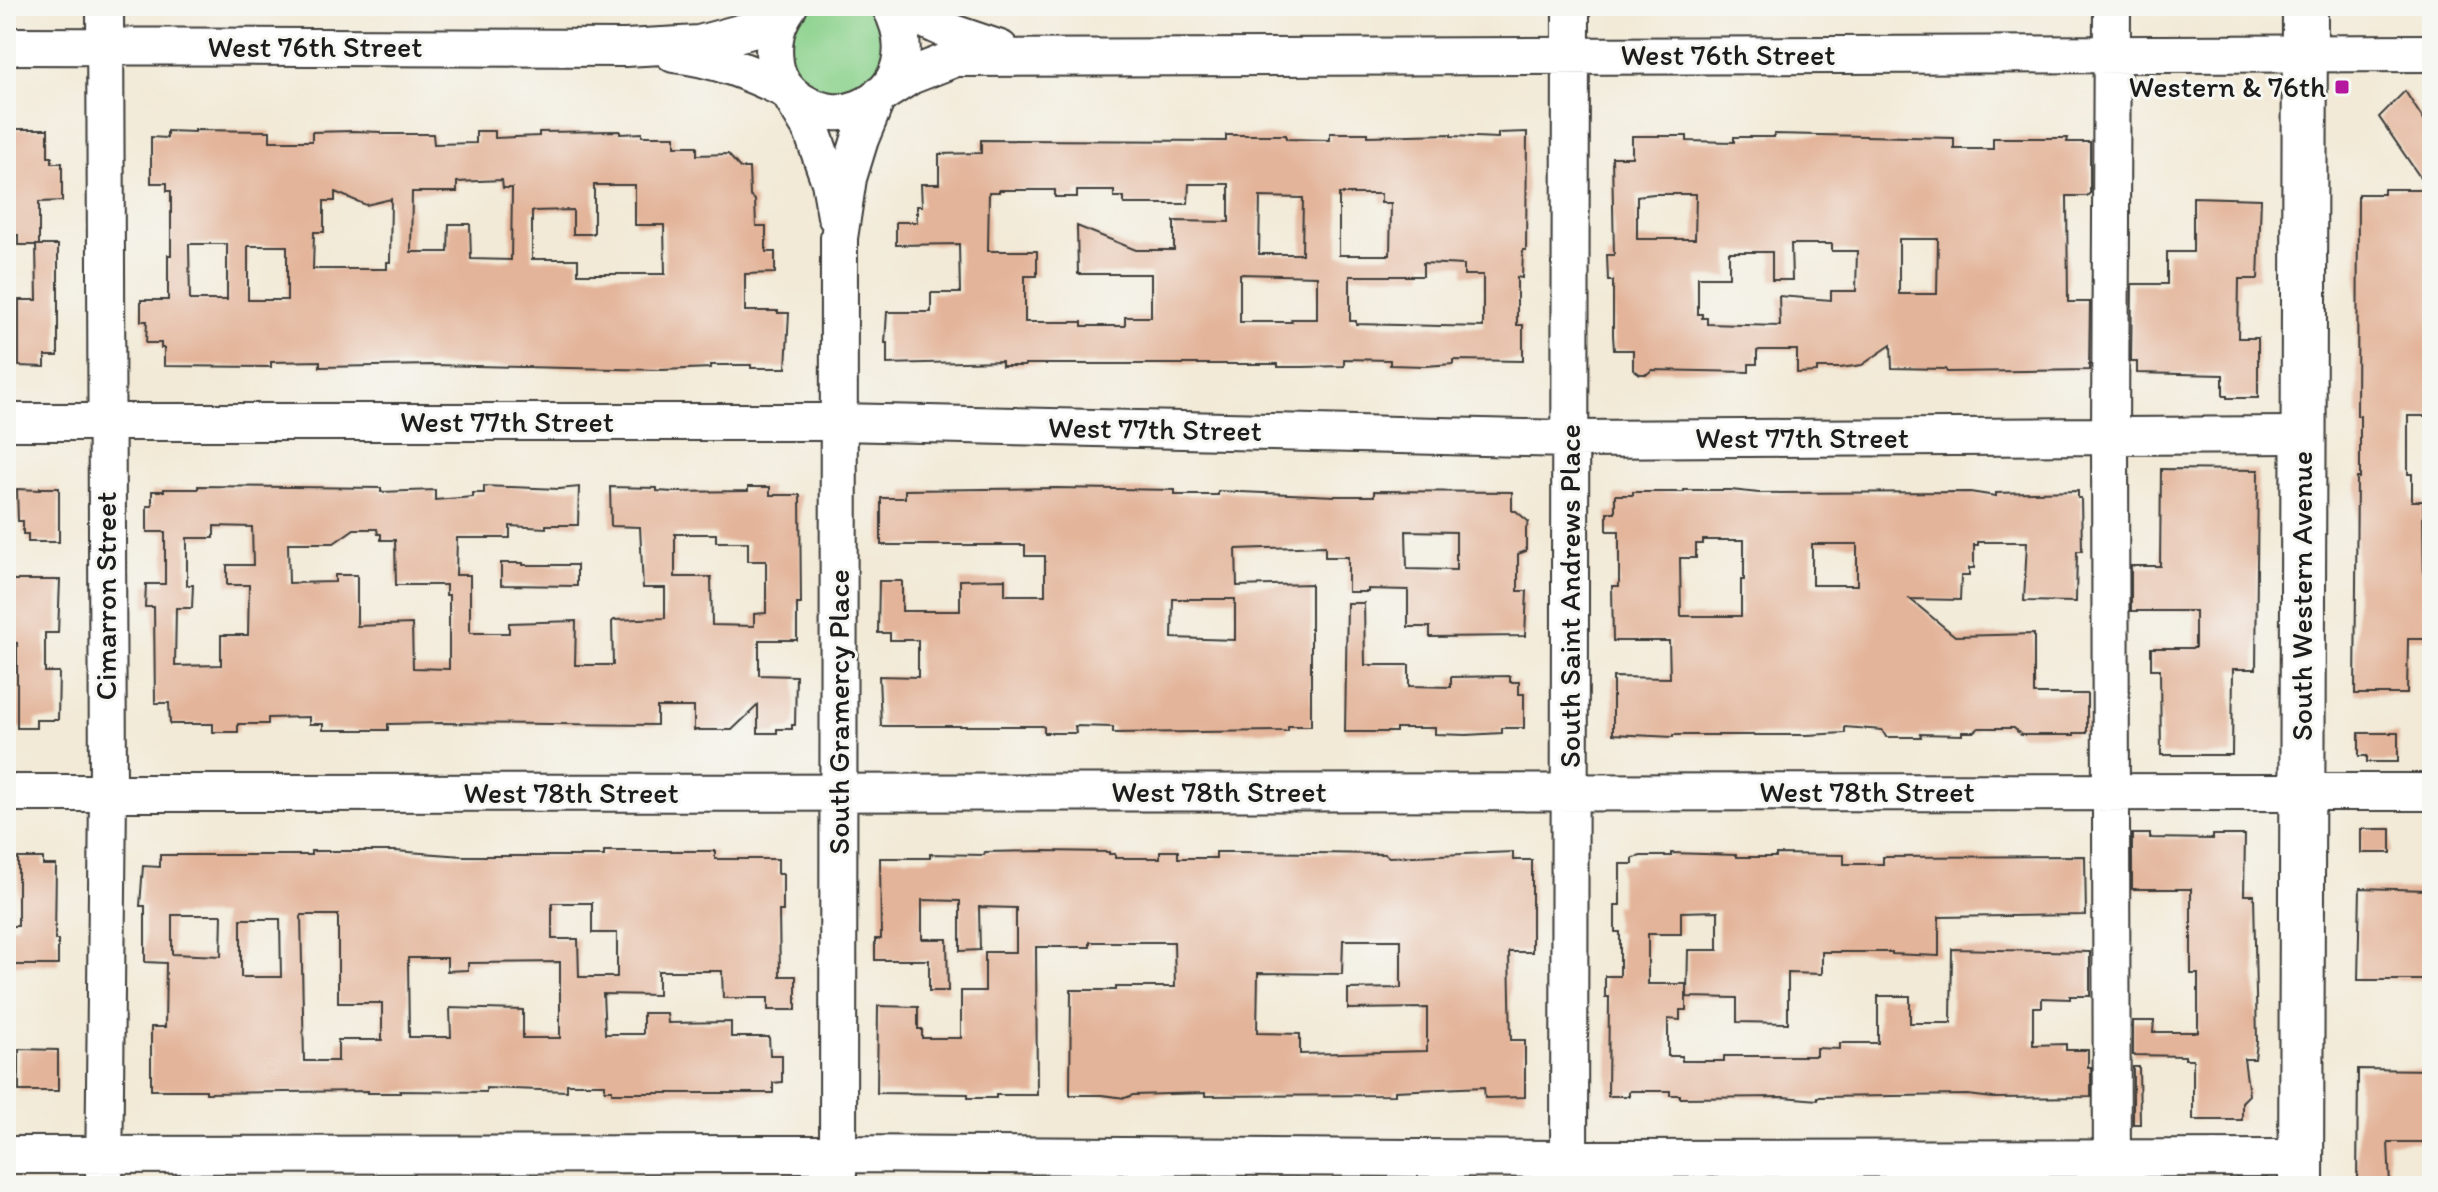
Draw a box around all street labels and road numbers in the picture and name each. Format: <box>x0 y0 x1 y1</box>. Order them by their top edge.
street label: West 76th Street <box>207 28 423 65</box>
street label: West 76th Street <box>1620 36 1836 73</box>
street label: West 77th Street <box>400 403 614 440</box>
street label: West 77th Street <box>1048 408 1262 449</box>
street label: West 77th Street <box>1695 419 1909 456</box>
street label: South Saint Andrews Place <box>1551 424 1588 768</box>
street label: South Western Avenue <box>2283 451 2320 741</box>
street label: Cimarron Street <box>87 492 124 700</box>
street label: South Gramercy Place <box>820 569 857 855</box>
street label: West 78th Street <box>1111 773 1327 810</box>
street label: West 78th Street <box>1759 773 1975 810</box>
street label: West 78th Street <box>463 774 679 811</box>

